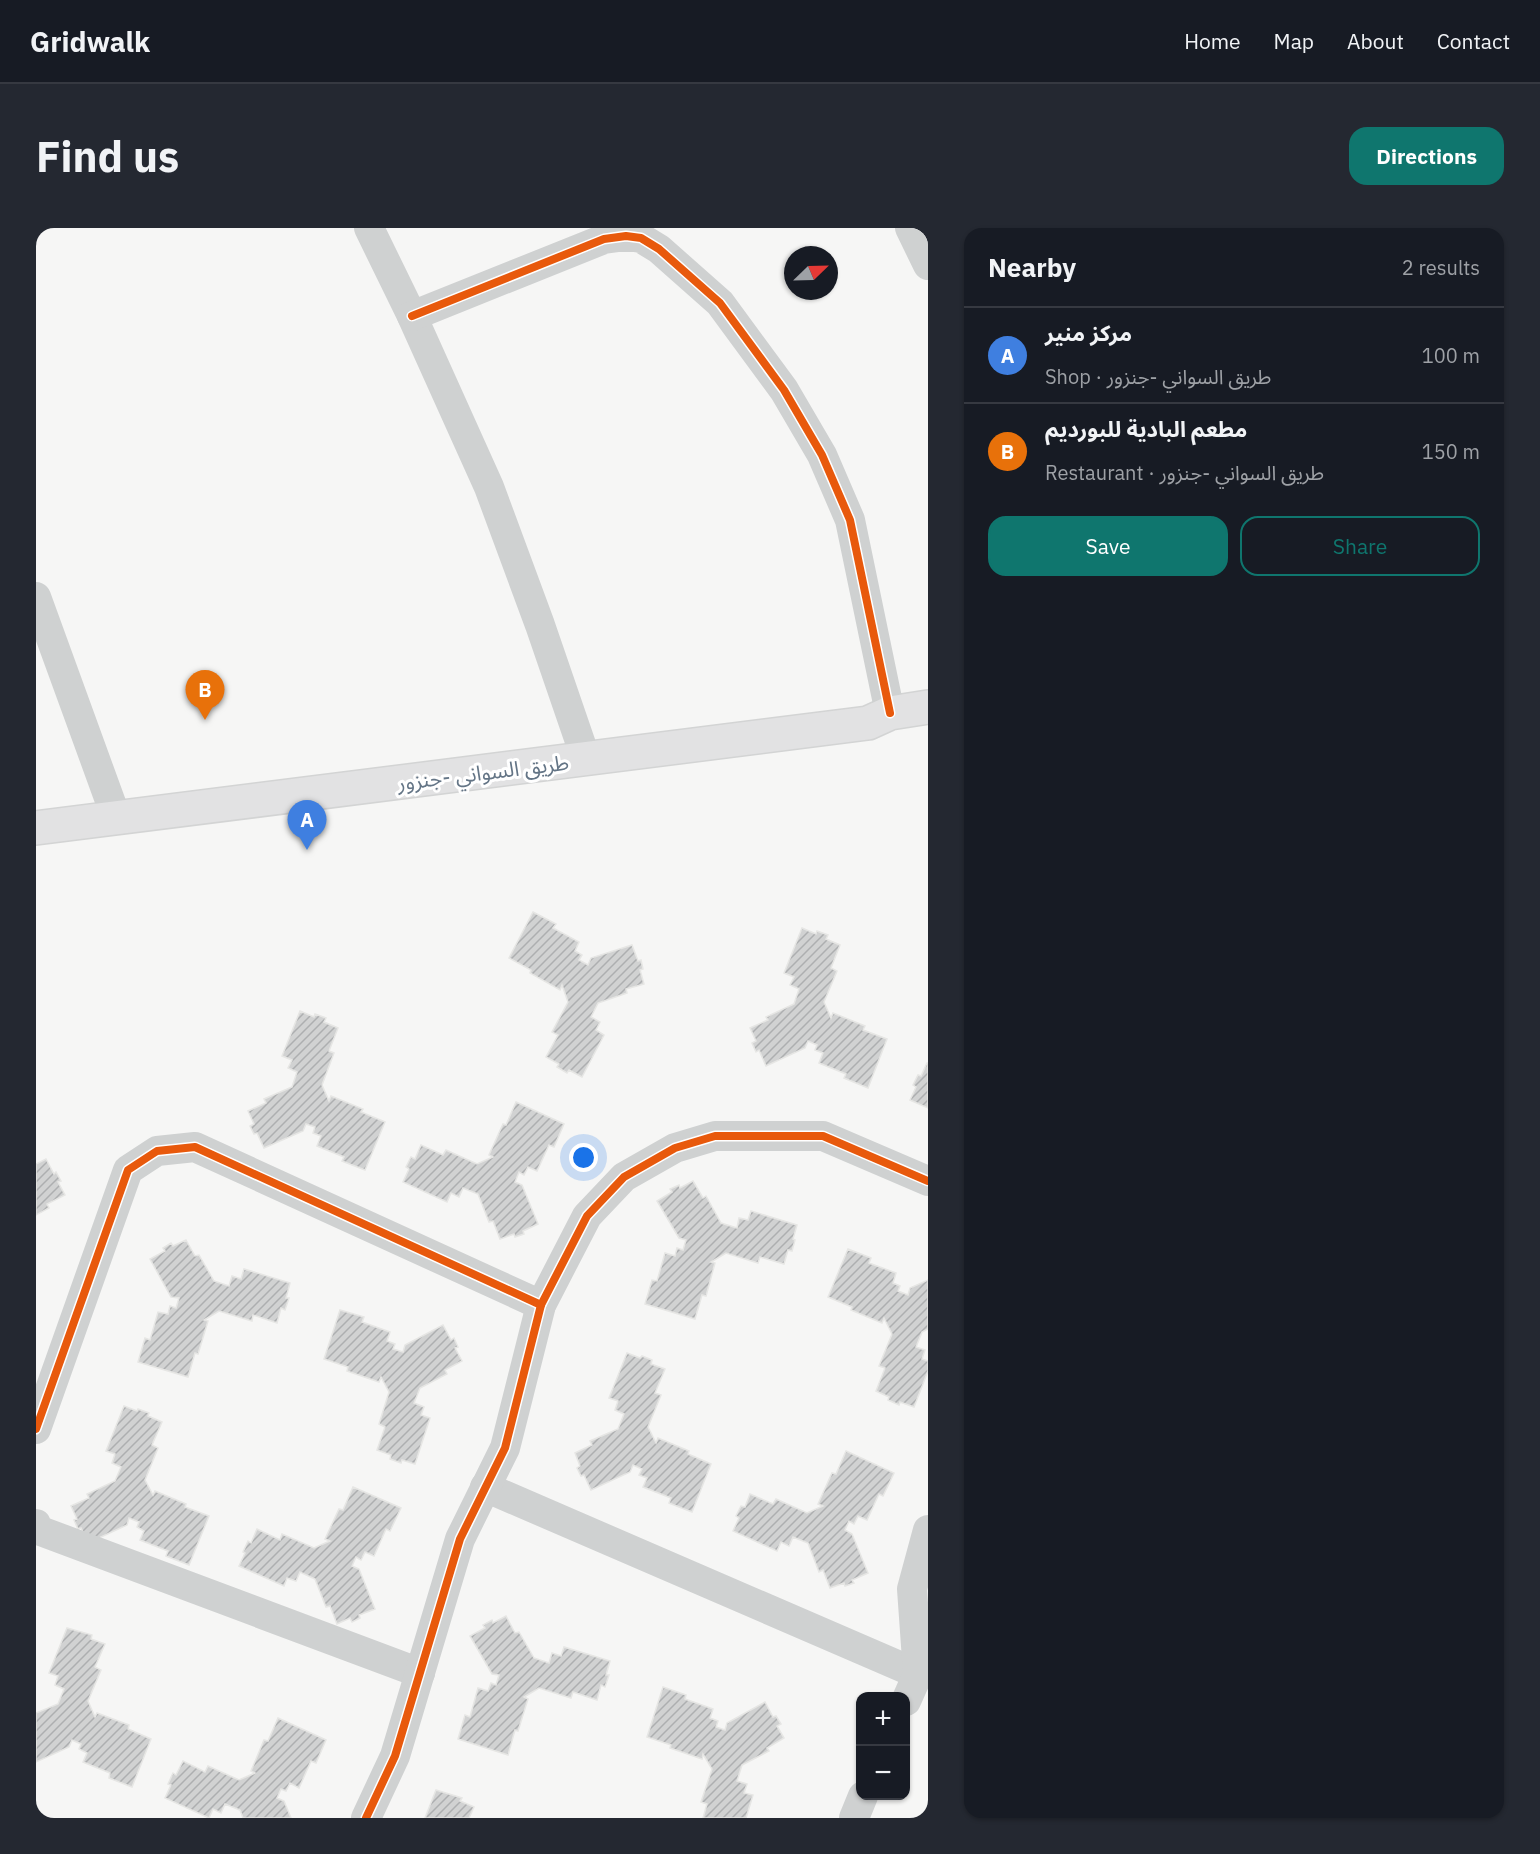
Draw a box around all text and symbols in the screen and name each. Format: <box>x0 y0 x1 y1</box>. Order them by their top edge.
text: Gridwalk <box>30 23 150 60</box>
text: Home <box>1184 27 1241 55</box>
text: Map <box>1274 27 1314 55</box>
text: About <box>1347 27 1404 55</box>
text: Contact <box>1437 27 1510 55</box>
button: Directions <box>1349 127 1504 185</box>
text: Find us <box>36 129 179 184</box>
north arrow <box>784 246 838 300</box>
text: Nearby <box>988 250 1076 284</box>
text: 2 results <box>1402 254 1480 281</box>
text: مركز منير <box>1045 318 1132 347</box>
text: A <box>1001 342 1014 369</box>
text: 100 m <box>1422 342 1480 369</box>
text: Shop · طريق السواني -جنزور <box>1045 363 1271 390</box>
text: مطعم البادية للبورديم <box>1045 414 1247 443</box>
text: B <box>1001 438 1014 465</box>
text: 150 m <box>1422 438 1480 465</box>
text: Restaurant · طريق السواني -جنزور <box>1045 459 1324 486</box>
button: Save <box>988 516 1228 576</box>
button: Share <box>1240 516 1480 576</box>
pin: B <box>186 670 224 720</box>
street label: طريق السواني -جنزور <box>395 748 571 799</box>
pin: A <box>288 800 326 850</box>
your location <box>569 1143 598 1172</box>
map controls <box>856 1692 910 1800</box>
button: + <box>856 1692 910 1746</box>
button: − <box>856 1746 910 1800</box>

